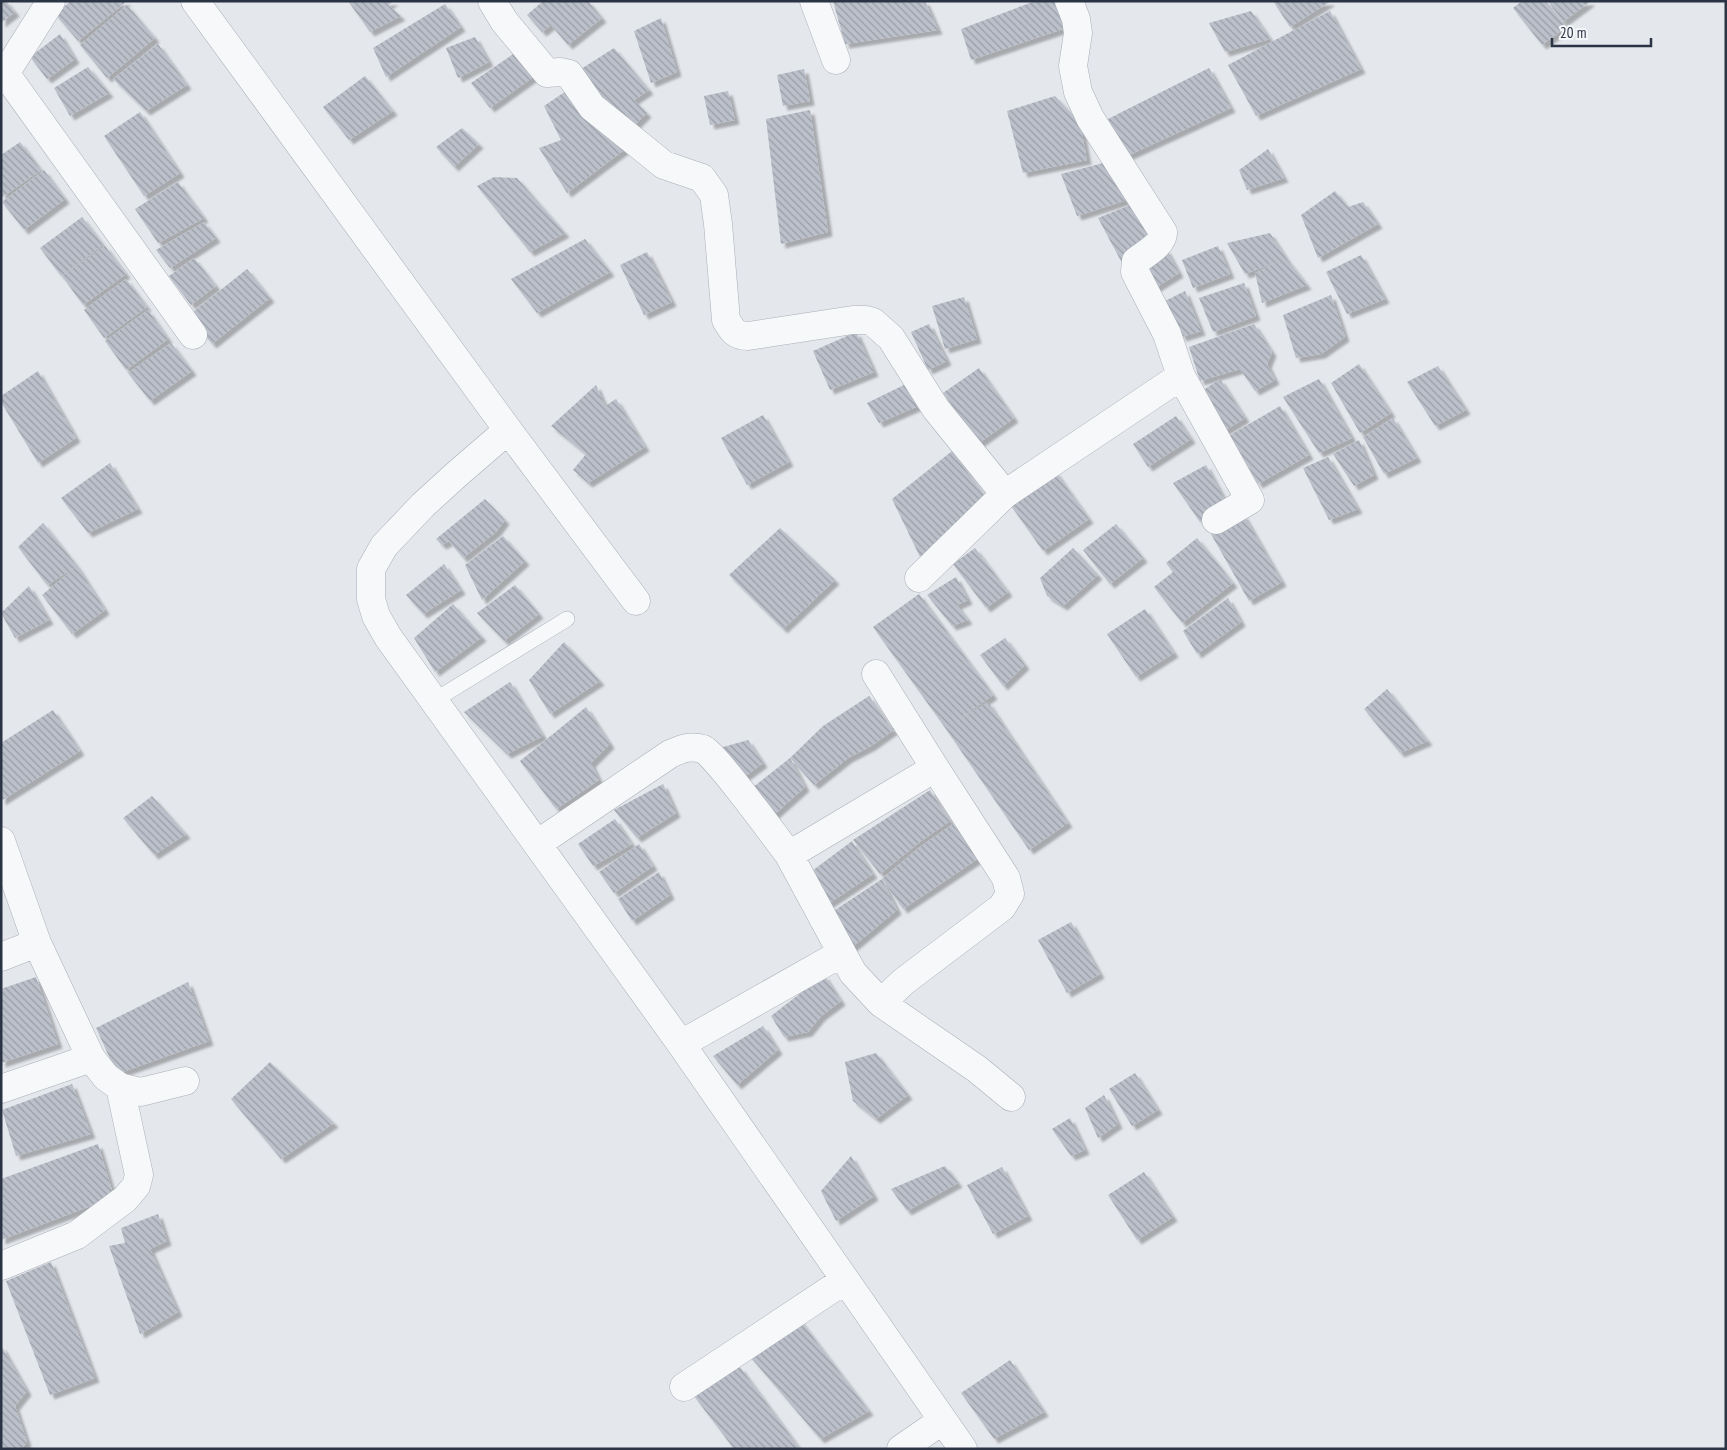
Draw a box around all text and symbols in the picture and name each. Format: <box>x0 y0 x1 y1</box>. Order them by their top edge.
scale bar <box>1552 15 1651 47</box>
text: 20 m <box>1560 23 1586 42</box>

